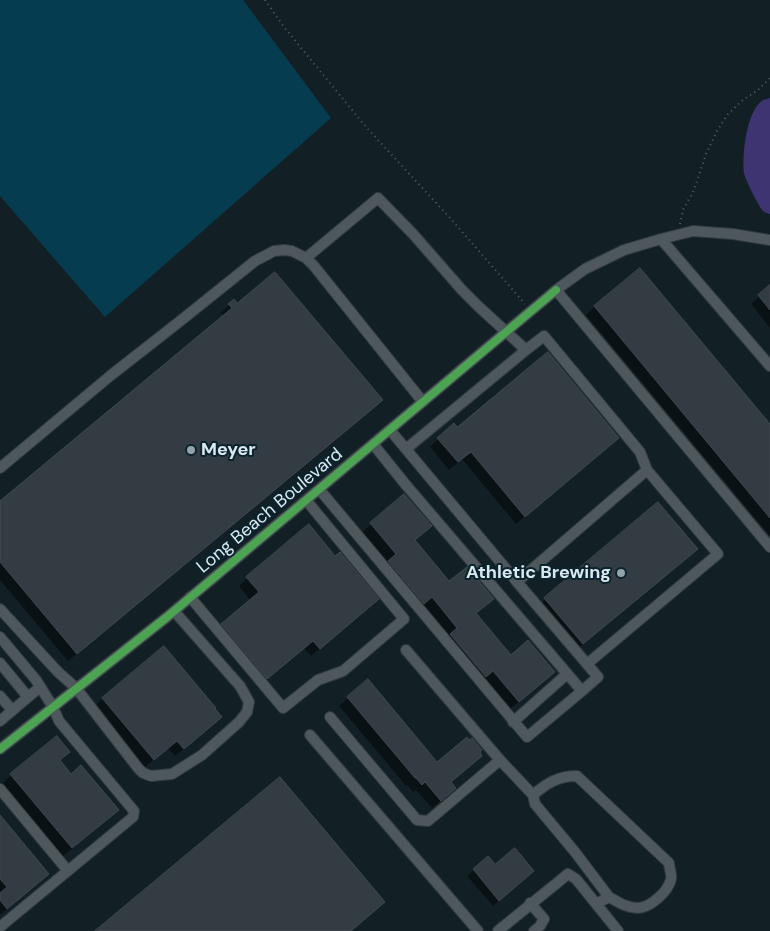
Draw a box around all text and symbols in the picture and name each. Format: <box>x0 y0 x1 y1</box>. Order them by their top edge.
place label: Meyer <box>201 439 256 461</box>
marker: Meyer <box>185 444 197 456</box>
street label: Long Beach Boulevard <box>193 444 347 578</box>
place label: Athletic Brewing <box>466 562 611 584</box>
marker: Athletic Brewing <box>615 567 627 579</box>

